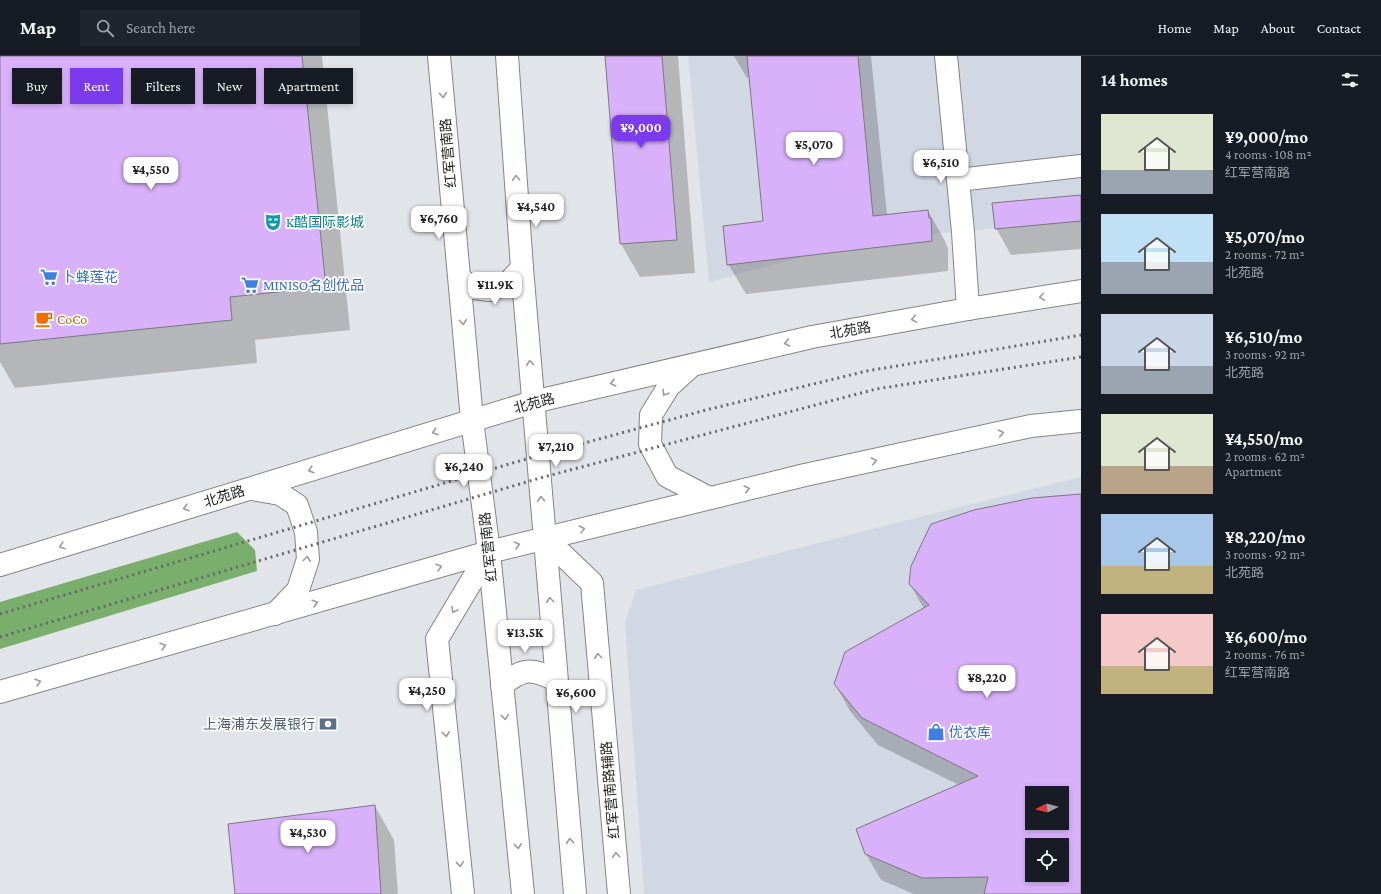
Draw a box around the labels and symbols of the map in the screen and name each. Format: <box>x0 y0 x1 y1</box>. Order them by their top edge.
one-way arrow <box>438 92 447 98</box>
pin: ¥9,000 <box>608 115 674 149</box>
street label: 红军营南路 <box>437 117 459 189</box>
pin: ¥5,070 <box>781 132 847 166</box>
pin: ¥6,510 <box>908 150 974 184</box>
pin: ¥4,550 <box>118 157 184 191</box>
one-way arrow <box>511 175 520 181</box>
pin: ¥4,540 <box>503 194 569 228</box>
pin: ¥6,760 <box>406 206 472 240</box>
theatre icon: K酷国际影城 <box>263 212 283 232</box>
place label: K酷国际影城 <box>286 214 364 230</box>
supermarket icon: 卜蜂莲花 <box>39 267 59 287</box>
place label: 卜蜂莲花 <box>62 269 118 285</box>
pin: ¥11.9K <box>462 272 528 306</box>
supermarket icon: MINISO名创优品 <box>240 275 260 295</box>
place label: MINISO名创优品 <box>263 277 364 293</box>
one-way arrow <box>1039 292 1046 301</box>
cafe icon: CoCo <box>34 309 54 329</box>
place label: CoCo <box>57 311 87 327</box>
one-way arrow <box>911 314 917 322</box>
street label: 北苑路 <box>828 318 872 342</box>
one-way arrow <box>459 319 468 325</box>
one-way arrow <box>783 338 790 346</box>
one-way arrow <box>526 360 535 366</box>
one-way arrow <box>610 379 616 387</box>
one-way arrow <box>663 388 670 395</box>
street label: 北苑路 <box>512 390 556 416</box>
one-way arrow <box>432 427 439 436</box>
one-way arrow <box>998 429 1004 437</box>
pin: ¥7,210 <box>523 434 589 468</box>
pin: ¥6,240 <box>431 454 497 488</box>
one-way arrow <box>871 457 877 465</box>
one-way arrow <box>307 465 314 474</box>
street label: 北苑路 <box>202 482 246 510</box>
one-way arrow <box>744 486 750 494</box>
one-way arrow <box>537 496 546 502</box>
one-way arrow <box>183 503 190 512</box>
street label: 红军营南路 <box>476 511 500 583</box>
one-way arrow <box>579 525 586 533</box>
one-way arrow <box>59 541 66 550</box>
one-way arrow <box>513 541 520 550</box>
one-way arrow <box>302 556 311 562</box>
one-way arrow <box>436 563 443 572</box>
one-way arrow <box>546 597 555 603</box>
one-way arrow <box>311 599 318 608</box>
one-way arrow <box>451 606 459 613</box>
pin: ¥13.5K <box>492 620 558 654</box>
one-way arrow <box>159 642 166 651</box>
one-way arrow <box>594 653 603 659</box>
pin: ¥8,220 <box>954 665 1020 699</box>
one-way arrow <box>34 678 41 687</box>
pin: ¥4,250 <box>394 678 460 712</box>
pin: ¥6,600 <box>543 680 609 714</box>
bank icon: 上海浦东发展银行 <box>318 714 338 734</box>
one-way arrow <box>500 714 509 720</box>
place label: 上海浦东发展银行 <box>203 716 315 732</box>
shop icon: 优衣库 <box>926 722 946 742</box>
place label: 优衣库 <box>949 724 991 740</box>
one-way arrow <box>442 731 451 737</box>
street label: 红军营南路辅路 <box>598 740 622 840</box>
north arrow <box>1025 786 1069 830</box>
pin: ¥4,530 <box>275 820 341 854</box>
one-way arrow <box>566 838 575 844</box>
one-way arrow <box>513 843 522 849</box>
one-way arrow <box>611 852 620 858</box>
one-way arrow <box>455 861 464 867</box>

